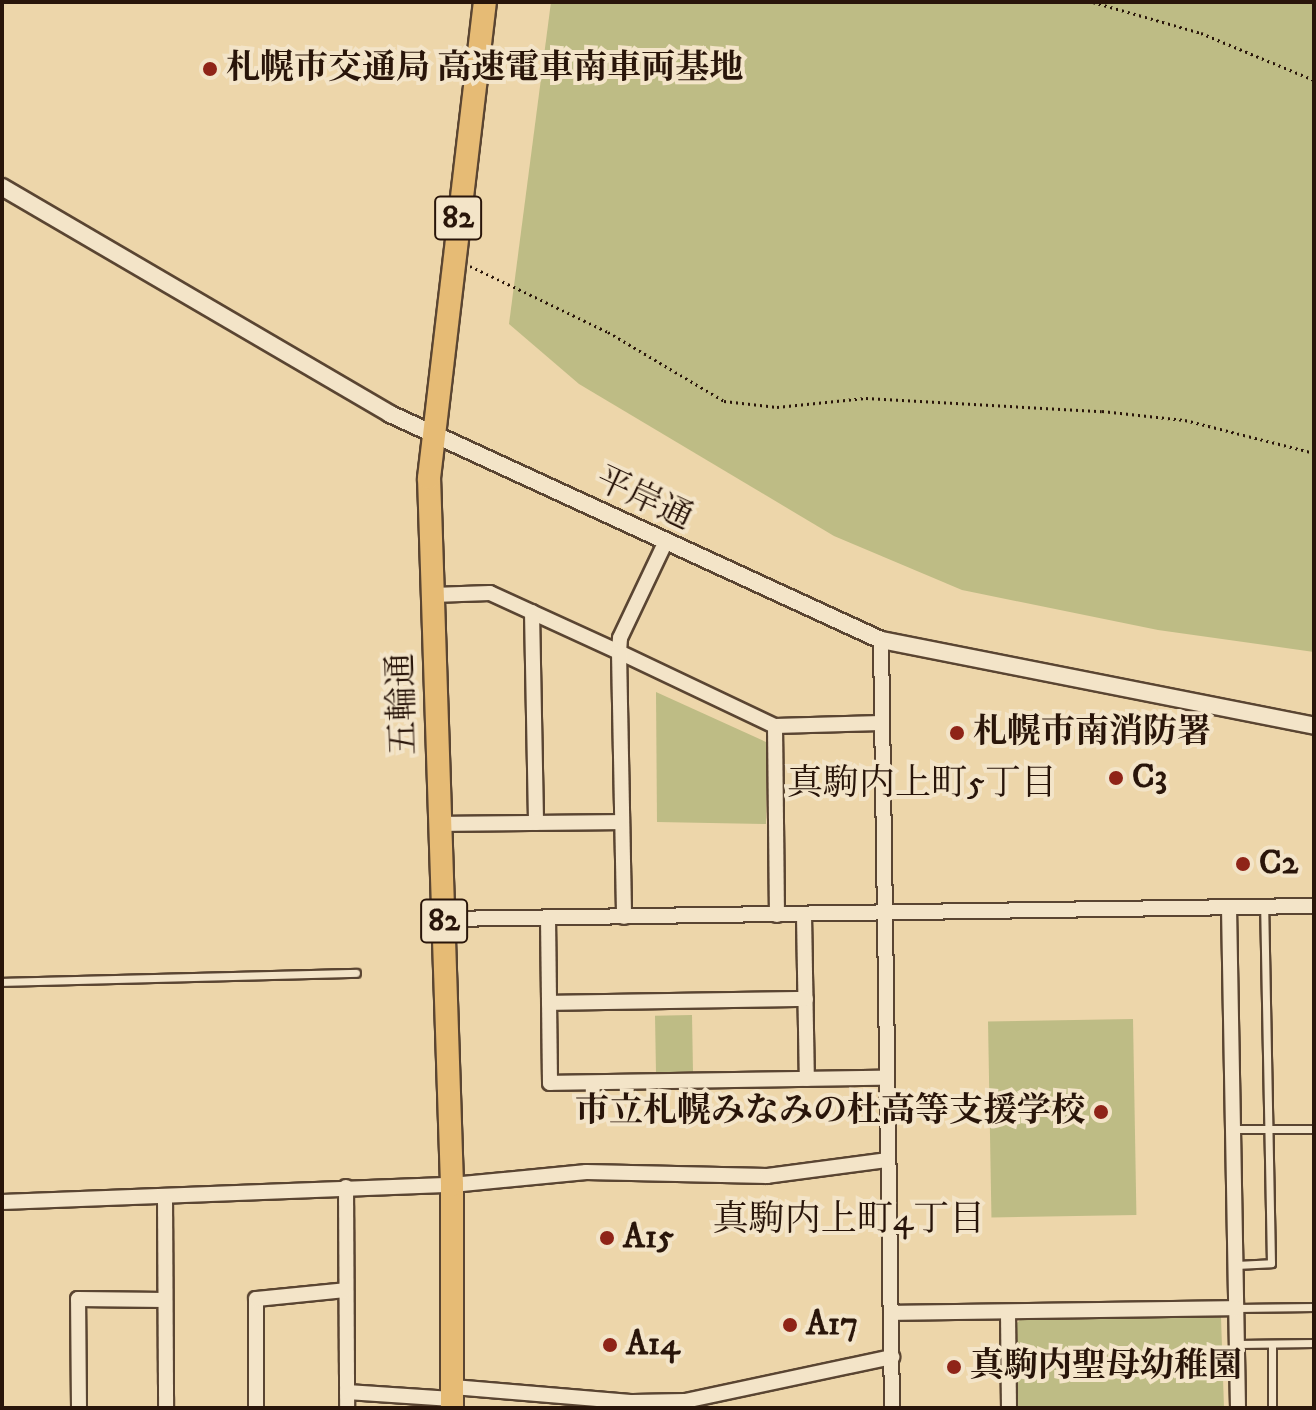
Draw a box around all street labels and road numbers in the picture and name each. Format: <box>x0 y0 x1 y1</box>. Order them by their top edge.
road number: 82 <box>434 190 482 246</box>
street label: 平岸通 <box>589 459 699 539</box>
street label: 五輪通 <box>381 652 425 756</box>
road number: 82 <box>420 893 468 949</box>

